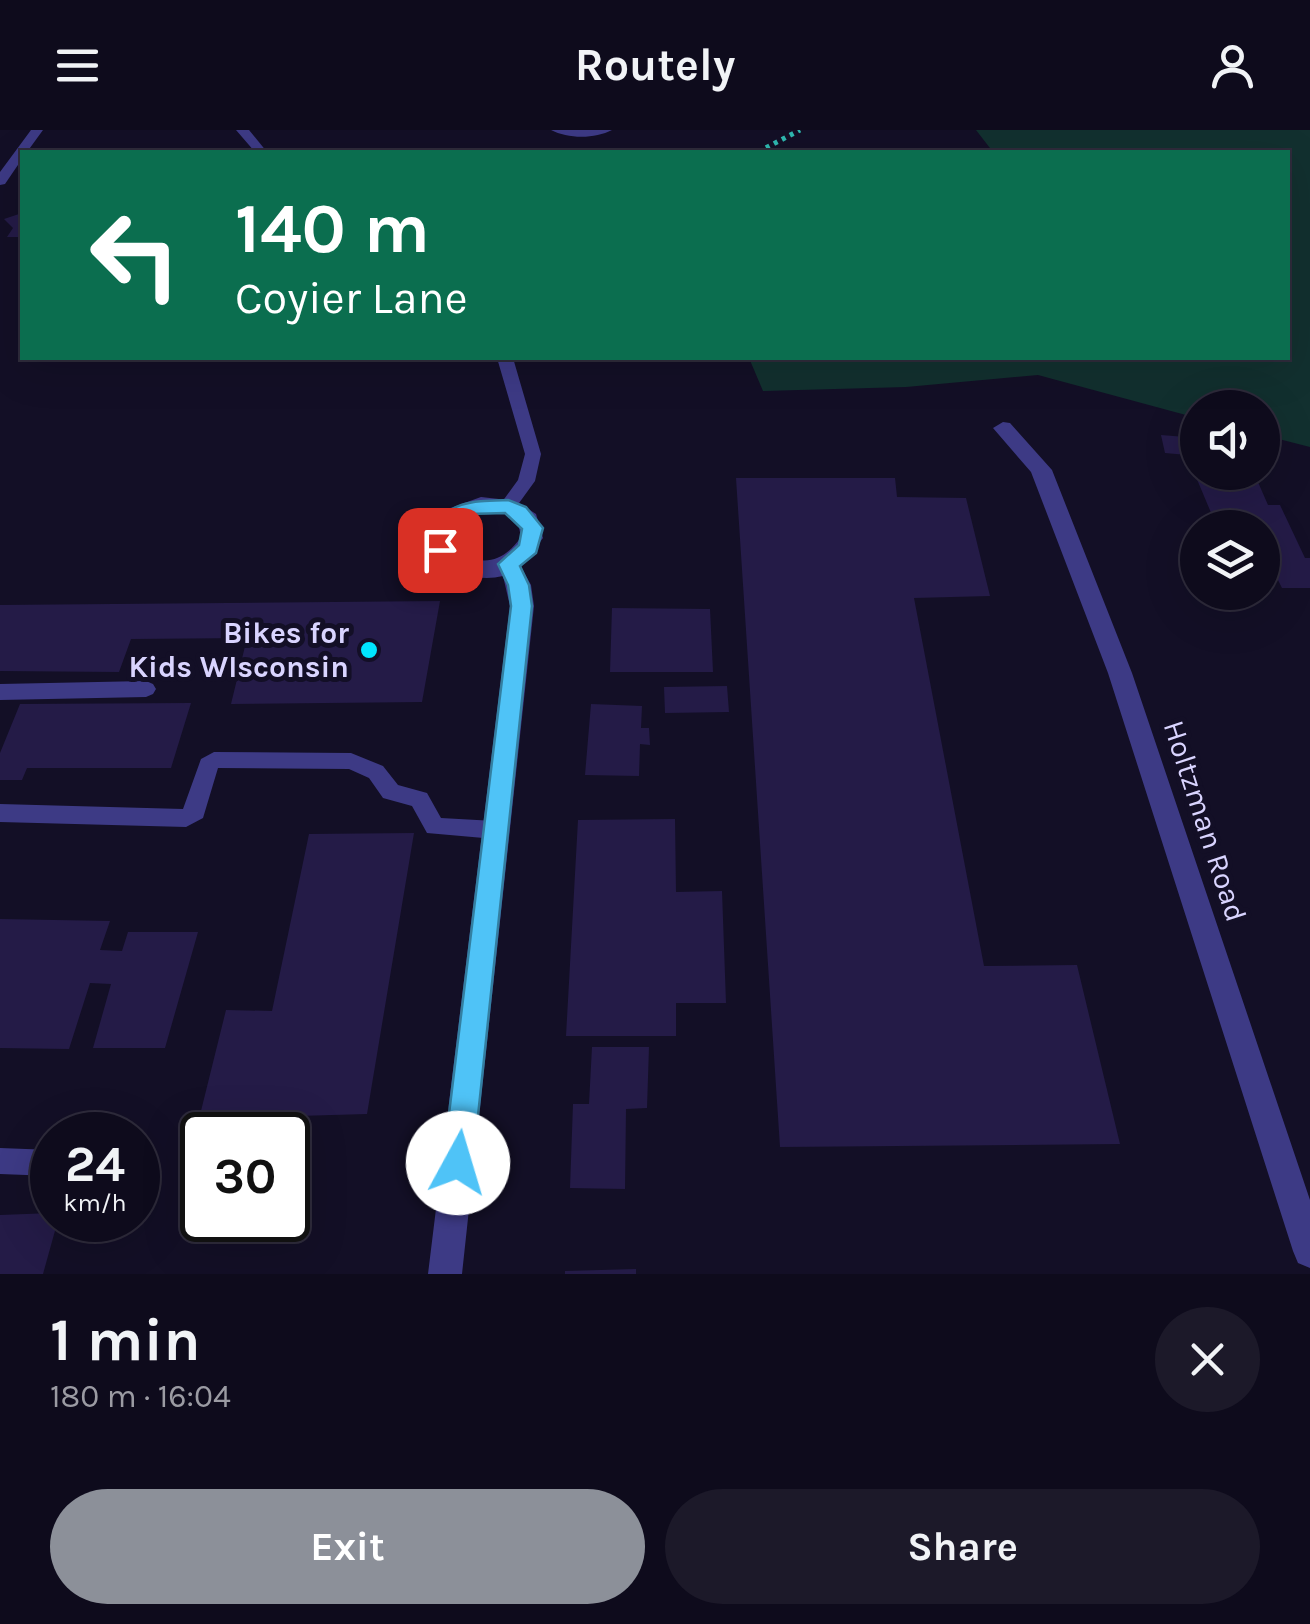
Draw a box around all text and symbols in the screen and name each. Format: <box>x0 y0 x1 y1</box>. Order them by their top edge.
icon: menu <box>50 38 105 93</box>
icon: person <box>1205 38 1260 93</box>
text: Routely <box>575 39 735 91</box>
text: 140 m <box>235 188 430 270</box>
icon: left <box>70 190 200 320</box>
text: Coyier Lane <box>235 272 468 324</box>
map controls <box>1180 390 1280 610</box>
button: sound <box>1180 390 1280 490</box>
pin <box>398 508 483 593</box>
button: layers <box>1180 510 1280 610</box>
icon: arrive <box>413 523 468 578</box>
place label: Bikes for Kids WIsconsin <box>128 615 349 685</box>
marker: Bikes for Kids WIsconsin <box>358 639 380 661</box>
street label: Holtzman Road <box>1156 716 1254 926</box>
position arrow <box>406 1111 510 1215</box>
speed limit sign: 30 <box>180 1112 310 1242</box>
text: 24 <box>65 1135 125 1194</box>
text: km/h <box>63 1188 127 1217</box>
text: 1 min <box>50 1305 201 1375</box>
button: close <box>1155 1307 1260 1412</box>
text: 180 m · 16:04 <box>50 1378 231 1415</box>
button: Exit <box>50 1489 645 1604</box>
button: Share <box>665 1489 1260 1604</box>

